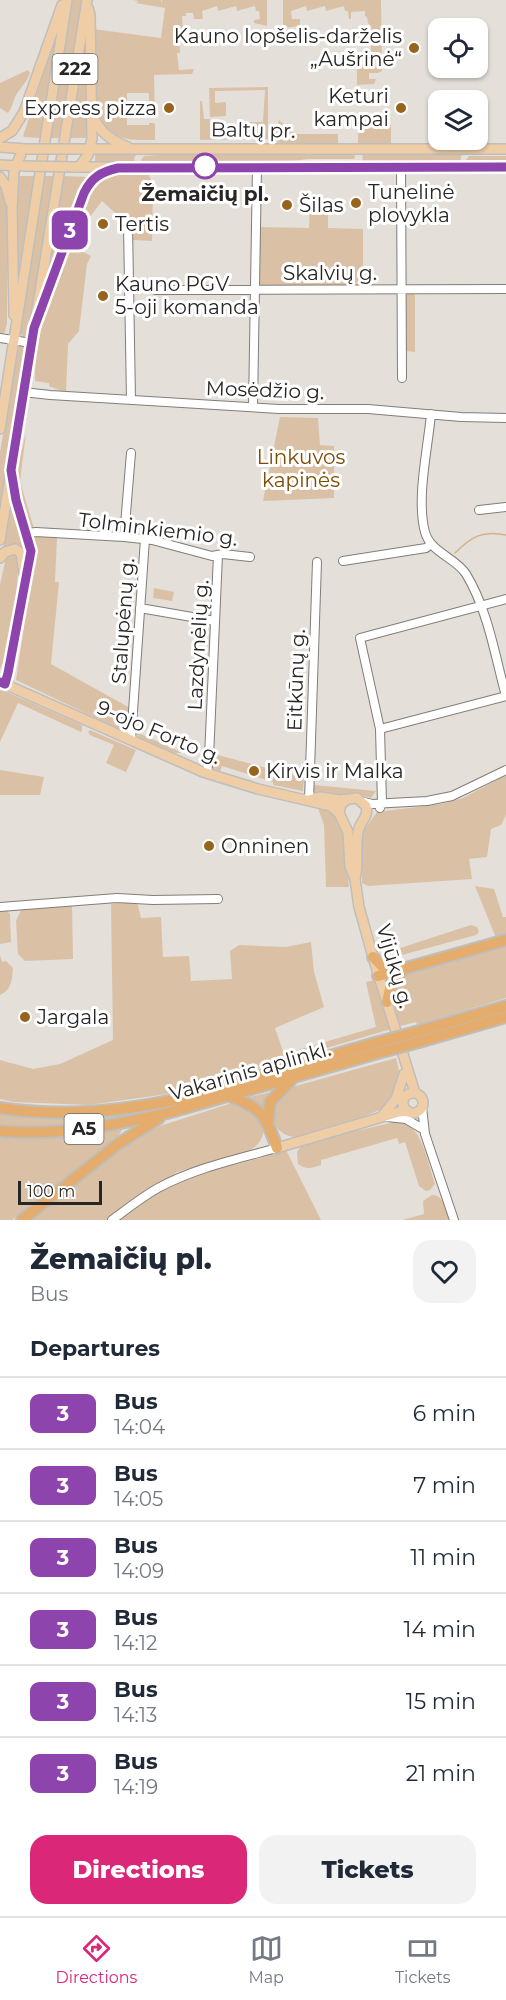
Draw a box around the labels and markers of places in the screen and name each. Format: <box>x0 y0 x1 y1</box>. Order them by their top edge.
place label: Kauno lopšelis-darželis „Aušrinė“ <box>174 24 402 71</box>
marker: Kauno lopšelis-darželis „Aušrinė“ <box>407 41 421 55</box>
place label: Keturi kampai <box>314 84 389 131</box>
place label: Express pizza <box>24 96 157 120</box>
marker: Express pizza <box>162 101 176 115</box>
marker: Keturi kampai <box>394 101 408 115</box>
marker: Žemaičių pl. <box>192 153 218 179</box>
place label: Tunelinė plovykla <box>368 180 455 227</box>
place label: Žemaičių pl. <box>141 182 269 206</box>
place label: Šilas <box>299 193 344 217</box>
marker: Tunelinė plovykla <box>349 196 363 210</box>
marker: Šilas <box>280 198 294 212</box>
place label: Tertis <box>115 212 169 236</box>
marker: Tertis <box>96 217 110 231</box>
place label: Kauno PGV 5-oji komanda <box>115 272 259 319</box>
marker: Kauno PGV 5-oji komanda <box>96 289 110 303</box>
place label: Kirvis ir Malka <box>266 759 404 783</box>
marker: Kirvis ir Malka <box>247 764 261 778</box>
place label: Onninen <box>221 834 309 858</box>
marker: Onninen <box>202 839 216 853</box>
place label: Jargala <box>36 1005 109 1029</box>
marker: Jargala <box>18 1010 32 1024</box>

